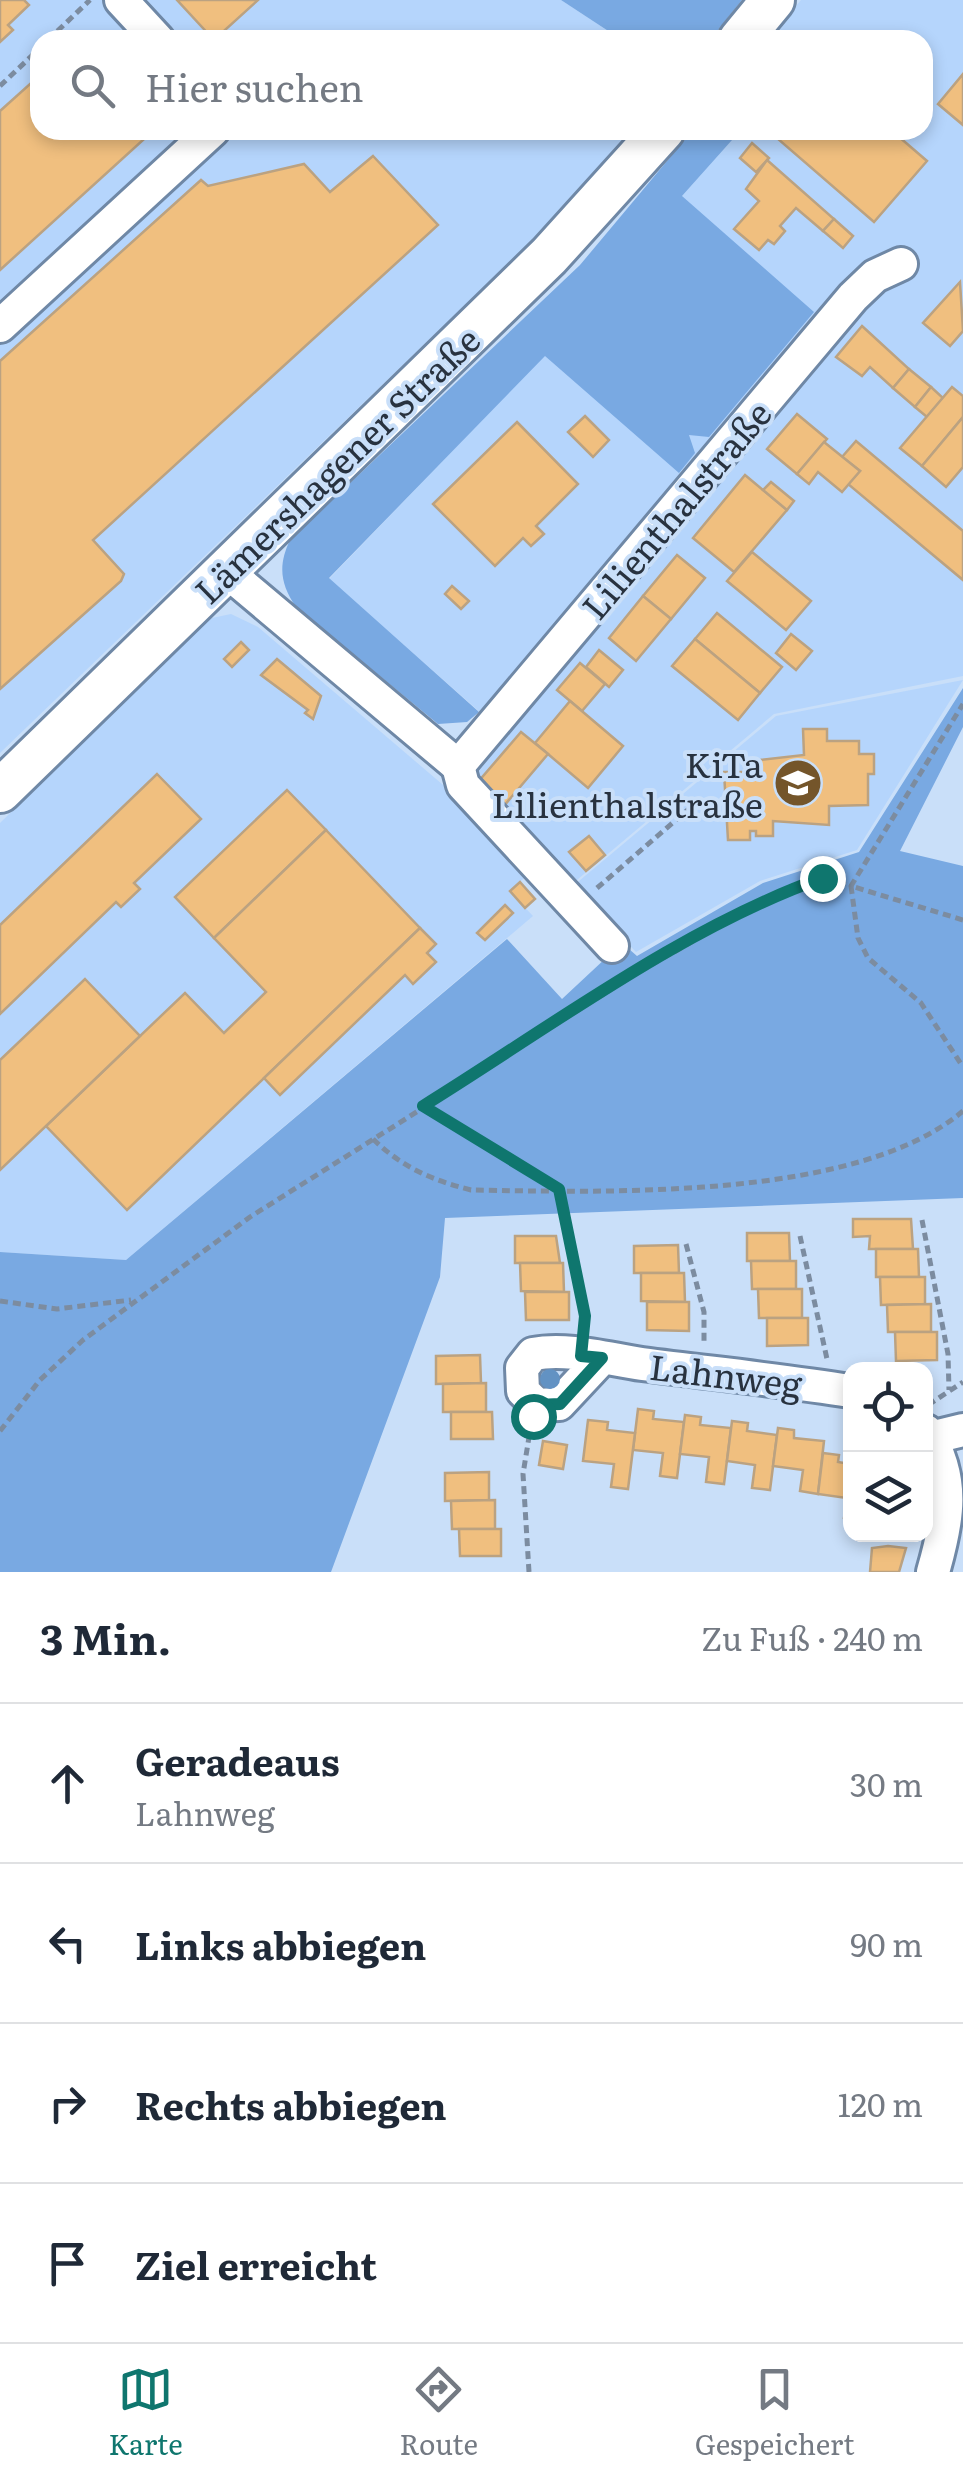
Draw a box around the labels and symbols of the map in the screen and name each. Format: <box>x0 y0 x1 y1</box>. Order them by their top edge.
street label: Lämershagener Straße <box>182 314 490 614</box>
street label: Lilienthalstraße <box>568 388 782 630</box>
place label: KiTa Lilienthalstraße <box>492 737 763 829</box>
school or university icon: KiTa Lilienthalstraße <box>772 757 824 809</box>
route end <box>800 856 846 902</box>
street label: Lahnweg <box>647 1339 806 1409</box>
route start <box>511 1394 557 1440</box>

